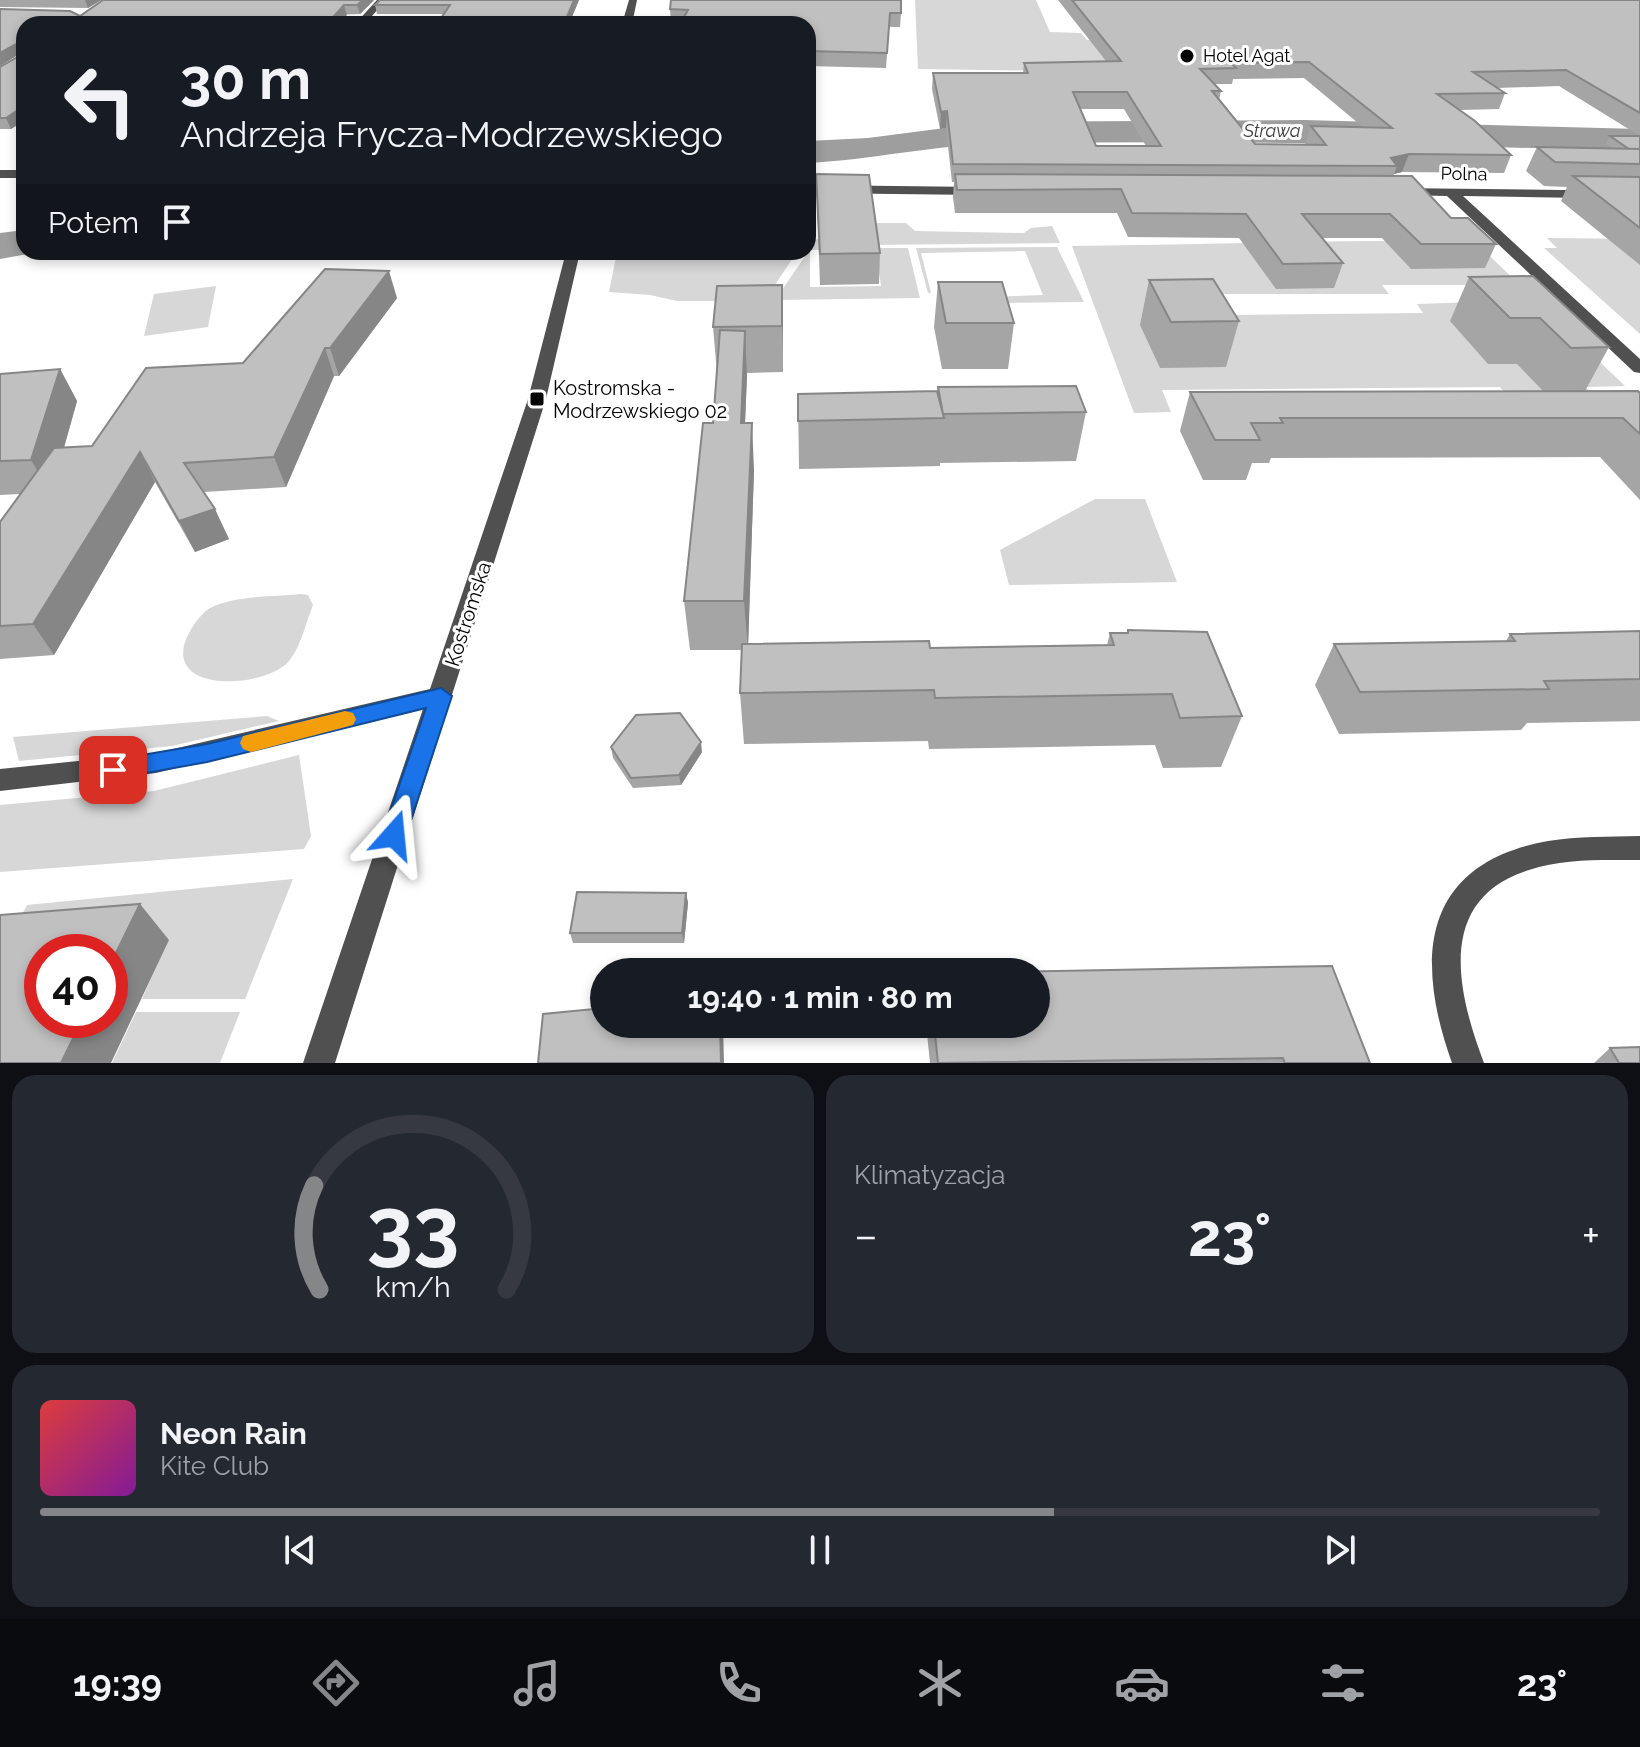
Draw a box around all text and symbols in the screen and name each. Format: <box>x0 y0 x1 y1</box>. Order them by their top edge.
place label: Hotel Agat <box>1203 45 1290 66</box>
text: 30 m <box>180 46 311 112</box>
marker: Hotel Agat <box>1178 47 1196 65</box>
icon: left <box>48 48 152 152</box>
text: Andrzeja Frycza-Modrzewskiego <box>180 113 723 155</box>
water label: Strawa <box>1242 120 1301 141</box>
street label: Polna <box>1440 163 1488 184</box>
icon: arrive <box>155 200 199 244</box>
text: Potem <box>48 205 139 240</box>
place label: Kostromska - Modrzewskiego 02 <box>553 376 727 423</box>
marker: Kostromska - Modrzewskiego 02 <box>528 390 546 408</box>
street label: Kostromska <box>440 559 496 669</box>
pin <box>79 736 147 804</box>
icon: arrive <box>91 748 135 792</box>
position arrow <box>352 793 436 877</box>
speed limit sign: 40 <box>24 934 128 1038</box>
text: 19:40 · 1 min · 80 m <box>687 980 953 1015</box>
text: Klimatyzacja <box>854 1160 1005 1190</box>
text: 33 <box>367 1178 459 1275</box>
text: 23° <box>1188 1200 1271 1270</box>
text: − <box>854 1210 878 1261</box>
text: + <box>1582 1210 1600 1261</box>
text: km/h <box>375 1270 451 1304</box>
text: Neon Rain <box>160 1416 307 1451</box>
text: Kite Club <box>160 1451 269 1481</box>
icon: previous <box>278 1528 322 1572</box>
icon: pause <box>798 1528 842 1572</box>
icon: next <box>1318 1528 1362 1572</box>
icon: directions <box>308 1655 364 1711</box>
icon: music <box>509 1655 565 1711</box>
icon: phone <box>711 1655 767 1711</box>
icon: climate <box>912 1655 968 1711</box>
icon: car <box>1114 1655 1170 1711</box>
icon: filters <box>1315 1655 1371 1711</box>
text: 19:39 <box>73 1662 162 1704</box>
text: 23° <box>1517 1662 1567 1704</box>

